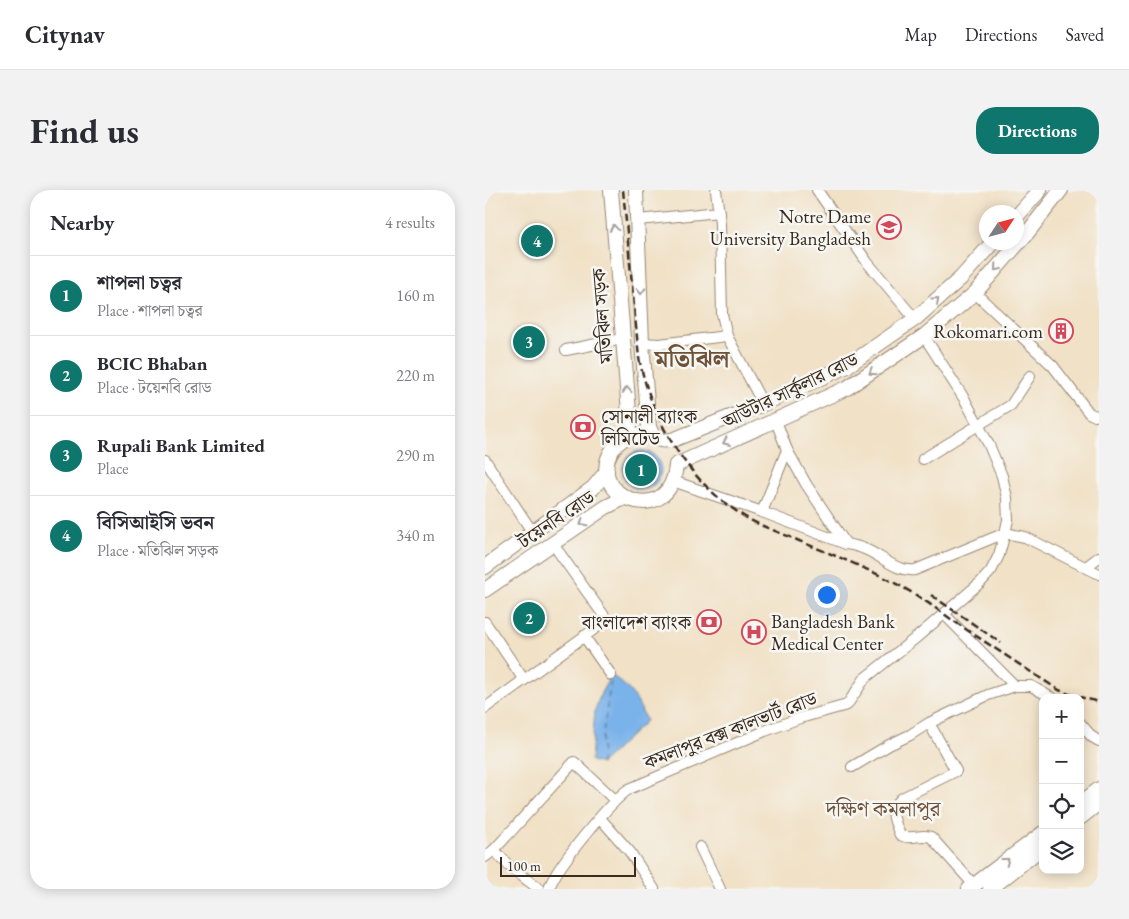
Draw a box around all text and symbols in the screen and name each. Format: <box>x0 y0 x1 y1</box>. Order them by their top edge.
text: Citynav <box>25 19 105 50</box>
text: Map <box>905 23 937 46</box>
text: Directions <box>965 23 1037 46</box>
text: Saved <box>1065 23 1104 46</box>
button: Directions <box>976 107 1099 154</box>
text: Find us <box>30 108 139 153</box>
place label: Notre Dame University Bangladesh <box>710 204 871 251</box>
north arrow <box>979 205 1024 250</box>
text: Nearby <box>50 209 114 236</box>
text: 4 results <box>385 212 435 233</box>
school or university icon: Notre Dame University Bangladesh <box>876 214 902 240</box>
pin: 4 <box>521 222 553 260</box>
one-way arrow <box>608 224 619 232</box>
one-way arrow <box>994 262 1003 271</box>
street label: মতিঝিল সড়ক <box>586 267 619 365</box>
text: শাপলা চত্বর <box>97 270 182 295</box>
text: 1 <box>62 285 70 306</box>
text: 160 m <box>396 285 435 306</box>
one-way arrow <box>635 287 646 295</box>
one-way arrow <box>930 297 939 306</box>
text: Place · শাপলা চত্বর <box>97 300 203 321</box>
building icon: Rokomari.com <box>1048 318 1074 344</box>
place label: Rokomari.com <box>933 319 1043 344</box>
pin: 3 <box>513 323 545 361</box>
district label: মতিঝিল <box>653 343 731 374</box>
street label: আউটার সার্কুলার রোড <box>717 346 863 435</box>
text: BCIC Bhaban <box>97 351 207 376</box>
text: 2 <box>62 365 70 386</box>
text: 220 m <box>396 365 435 386</box>
one-way arrow <box>869 365 878 375</box>
text: Place · টয়েনবি রোড <box>97 377 211 398</box>
one-way arrow <box>622 385 633 393</box>
place label: সোনালী ব্যাংক লিমিটেড <box>600 404 698 451</box>
bank icon: সোনালী ব্যাংক লিমিটেড <box>570 414 596 440</box>
text: Rupali Bank Limited <box>97 433 265 458</box>
one-way arrow <box>722 436 731 447</box>
text: 3 <box>62 445 70 466</box>
text: 290 m <box>396 445 435 466</box>
pin: 1 <box>625 451 657 489</box>
text: Place <box>97 458 129 479</box>
street label: টয়েনবি রোড <box>512 484 600 555</box>
text: বিসিআইসি ভবন <box>97 510 214 535</box>
one-way arrow <box>579 517 589 526</box>
text: 4 <box>62 525 70 546</box>
text: 340 m <box>396 525 435 546</box>
text: Place · মতিঝিল সড়ক <box>97 540 218 561</box>
your location <box>814 582 840 608</box>
pin: 2 <box>513 599 545 637</box>
bank icon: বাংলাদেশ ব্যাংক <box>696 609 722 635</box>
place label: Bangladesh Bank Medical Center <box>771 609 896 656</box>
place label: বাংলাদেশ ব্যাংক <box>581 610 692 635</box>
hospital icon: Bangladesh Bank Medical Center <box>741 619 767 645</box>
street label: কমলাপুর বক্স কালভার্ট রোড <box>639 685 821 775</box>
map controls <box>1039 694 1084 874</box>
button: + <box>1039 694 1084 739</box>
button: − <box>1039 739 1084 784</box>
button: locate <box>1039 784 1084 829</box>
district label: দক্ষিণ কমলাপুর <box>825 795 942 822</box>
button: layers <box>1039 829 1084 874</box>
scale bar <box>500 854 636 877</box>
text: 100 m <box>507 857 541 875</box>
one-way arrow <box>1000 858 1010 867</box>

